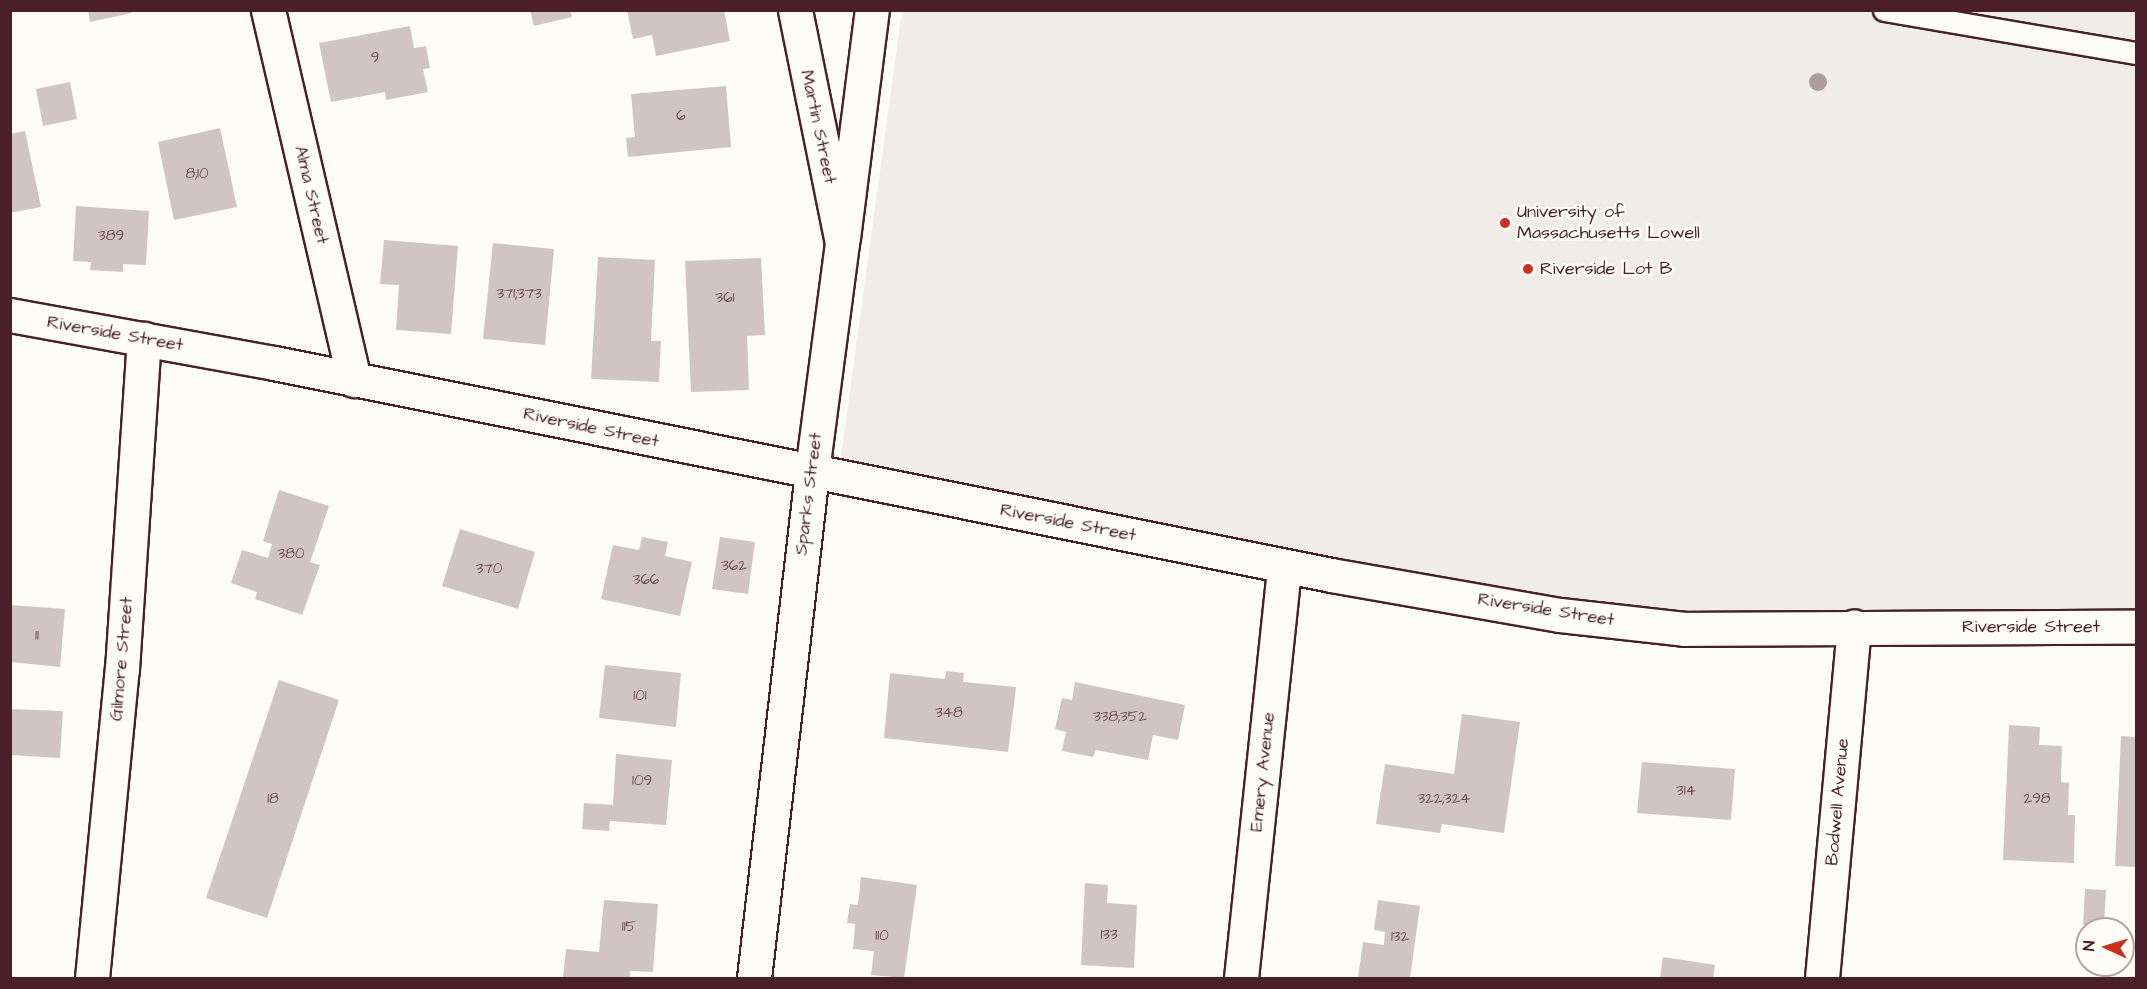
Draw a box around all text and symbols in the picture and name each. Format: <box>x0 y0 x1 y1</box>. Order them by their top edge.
house number: 9 <box>371 49 379 67</box>
street label: Martin Street <box>795 68 841 186</box>
house number: 6 <box>676 107 686 125</box>
street label: Alma Street <box>289 144 333 246</box>
house number: 8;10 <box>186 165 208 183</box>
place label: University of Massachusetts Lowell <box>1517 202 1700 244</box>
marker: University of Massachusetts Lowell <box>1498 216 1512 230</box>
house number: 389 <box>98 227 124 245</box>
place label: Riverside Lot B <box>1540 258 1672 280</box>
marker: Riverside Lot B <box>1521 262 1535 276</box>
house number: 371;373 <box>496 285 542 303</box>
house number: 361 <box>716 289 734 307</box>
street label: Riverside Street <box>45 311 185 357</box>
street label: Riverside Street <box>521 403 661 453</box>
street label: Sparks Street <box>791 431 827 557</box>
street label: Riverside Street <box>998 499 1138 547</box>
house number: 380 <box>278 545 304 563</box>
house number: 362 <box>721 557 747 575</box>
house number: 370 <box>476 560 502 578</box>
house number: 366 <box>633 571 659 589</box>
street label: Riverside Street <box>1476 589 1616 631</box>
street label: Gilmore Street <box>106 596 138 722</box>
street label: Riverside Street <box>1962 616 2100 638</box>
house number: 11 <box>35 627 39 645</box>
house number: 101 <box>633 687 647 705</box>
house number: 348 <box>935 704 963 722</box>
house number: 338;352 <box>1093 708 1147 726</box>
street label: Emery Avenue <box>1246 711 1280 833</box>
street label: Bodwell Avenue <box>1822 737 1854 867</box>
house number: 109 <box>632 772 652 790</box>
house number: 314 <box>1676 782 1696 800</box>
house number: 18 <box>267 790 279 808</box>
house number: 322;324 <box>1417 790 1471 808</box>
house number: 298 <box>2024 790 2050 808</box>
north arrow <box>2075 917 2135 977</box>
house number: 115 <box>622 918 636 936</box>
house number: 133 <box>1100 926 1118 944</box>
house number: 110 <box>875 927 889 945</box>
house number: 132 <box>1391 928 1409 946</box>
text: N <box>2078 940 2100 952</box>

